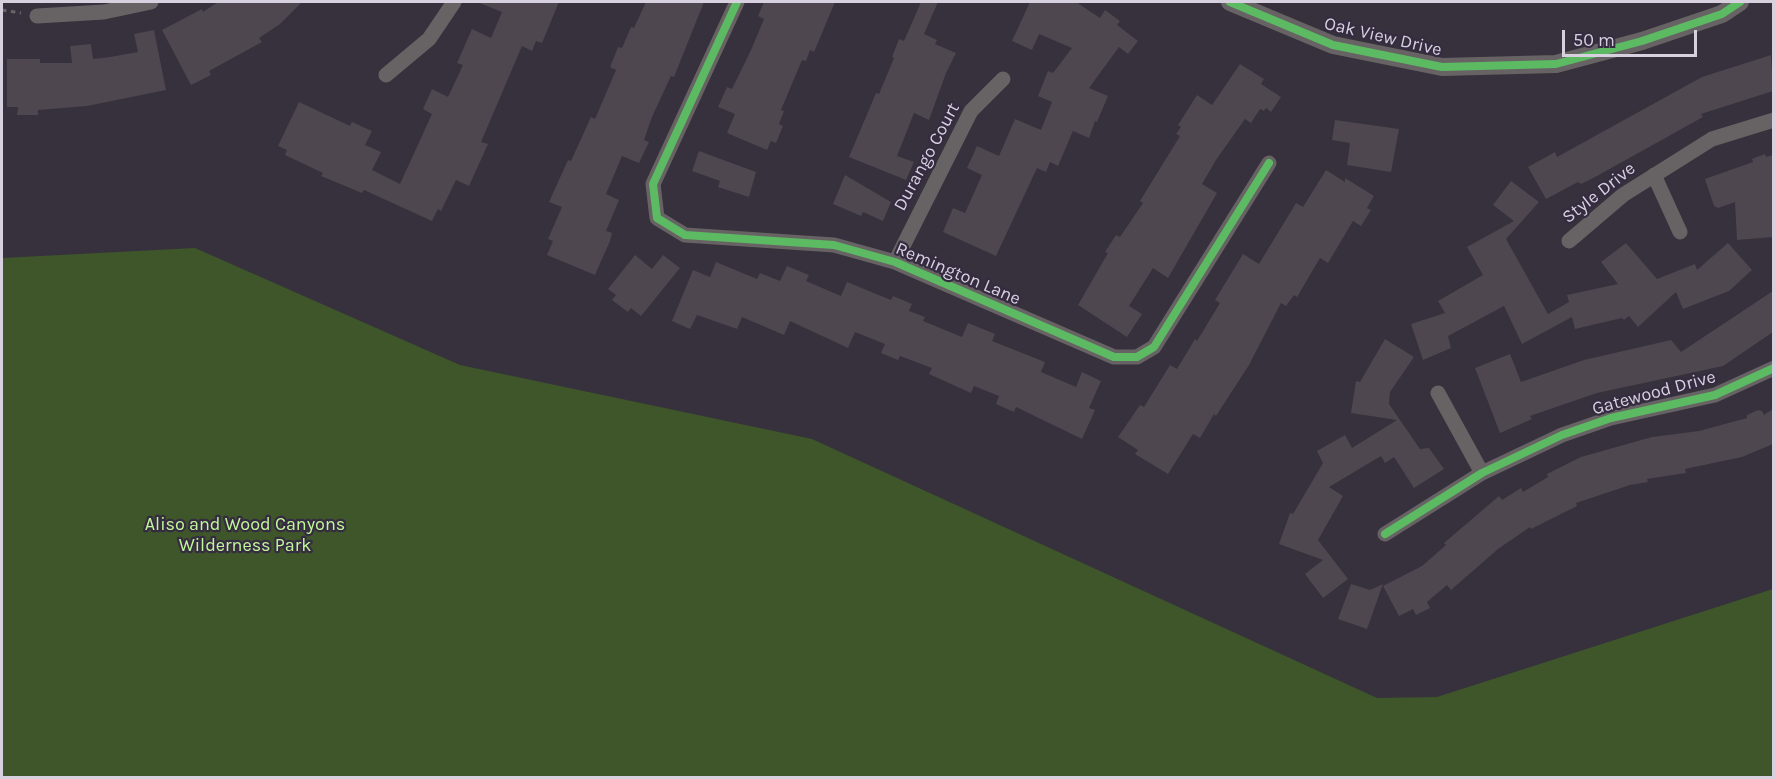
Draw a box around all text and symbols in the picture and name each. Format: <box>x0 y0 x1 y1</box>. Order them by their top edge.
street label: Oak View Drive <box>1322 13 1444 61</box>
scale bar <box>1565 18 1700 56</box>
text: 50 m <box>1573 29 1615 51</box>
street label: Durango Court <box>889 99 965 215</box>
street label: Style Drive <box>1558 158 1640 228</box>
street label: Remington Lane <box>892 238 1024 310</box>
street label: Gatewood Drive <box>1590 366 1718 420</box>
park label: Aliso and Wood Canyons Wilderness Park <box>145 514 345 556</box>

